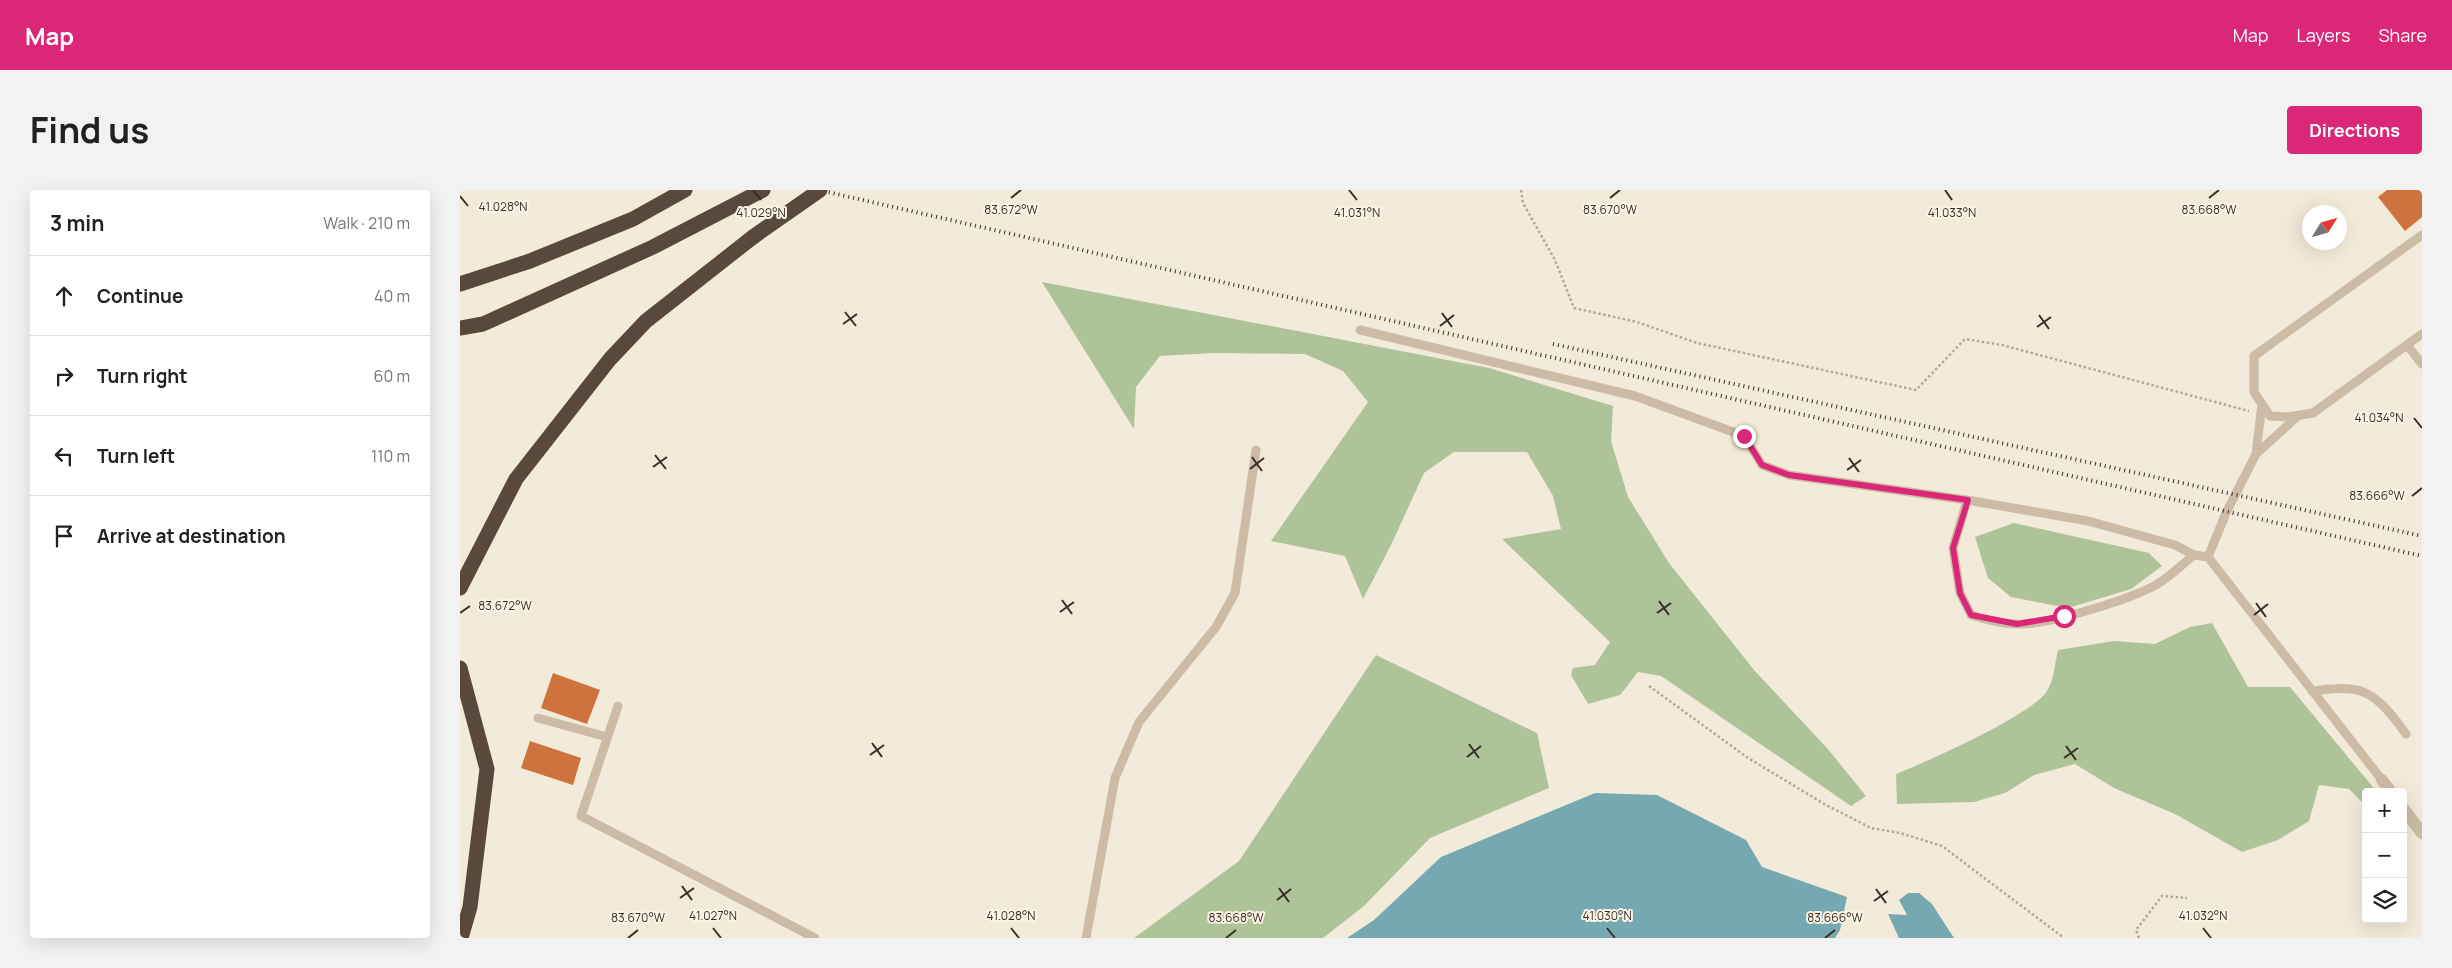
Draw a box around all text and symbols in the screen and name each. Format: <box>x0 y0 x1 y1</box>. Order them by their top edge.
text: Map <box>25 19 74 52</box>
text: Map <box>2233 23 2268 47</box>
text: Layers <box>2296 23 2350 47</box>
text: Share <box>2378 23 2427 47</box>
text: Find us <box>30 106 149 154</box>
button: Directions <box>2287 106 2422 154</box>
text: 41.028°N <box>478 198 528 215</box>
text: 83.672°W <box>984 201 1039 218</box>
text: 83.670°W <box>1583 201 1638 218</box>
text: 83.668°W <box>2181 201 2237 218</box>
text: 41.029°N <box>736 204 786 221</box>
text: 41.031°N <box>1334 204 1380 221</box>
text: 41.033°N <box>1928 204 1976 221</box>
north arrow <box>2302 205 2347 250</box>
text: 3 min <box>50 209 104 237</box>
text: Walk · 210 m <box>323 212 410 234</box>
icon: ahead <box>50 282 78 310</box>
text: Continue <box>97 283 183 309</box>
text: 40 m <box>374 285 410 307</box>
icon: right <box>50 362 78 390</box>
text: Turn right <box>97 363 187 389</box>
text: 60 m <box>374 365 410 387</box>
text: 41.034°N <box>2355 409 2403 426</box>
route end <box>1733 425 1756 448</box>
icon: left <box>50 442 78 470</box>
text: Turn left <box>97 443 175 469</box>
text: 110 m <box>371 445 410 467</box>
text: 83.666°W <box>2349 487 2406 504</box>
icon: arrive <box>50 522 78 550</box>
text: Arrive at destination <box>97 523 286 549</box>
text: 83.672°W <box>478 597 533 614</box>
route start <box>2053 605 2076 628</box>
map controls <box>2362 788 2407 923</box>
button: + <box>2362 788 2407 833</box>
button: − <box>2362 833 2407 878</box>
button: layers <box>2362 878 2407 923</box>
text: 41.027°N <box>689 907 737 924</box>
text: 41.028°N <box>986 907 1036 924</box>
text: 41.030°N <box>1582 907 1632 924</box>
text: 41.032°N <box>2179 907 2227 924</box>
text: 83.670°W <box>611 909 666 926</box>
text: 83.668°W <box>1208 909 1264 926</box>
text: 83.666°W <box>1807 909 1864 926</box>

